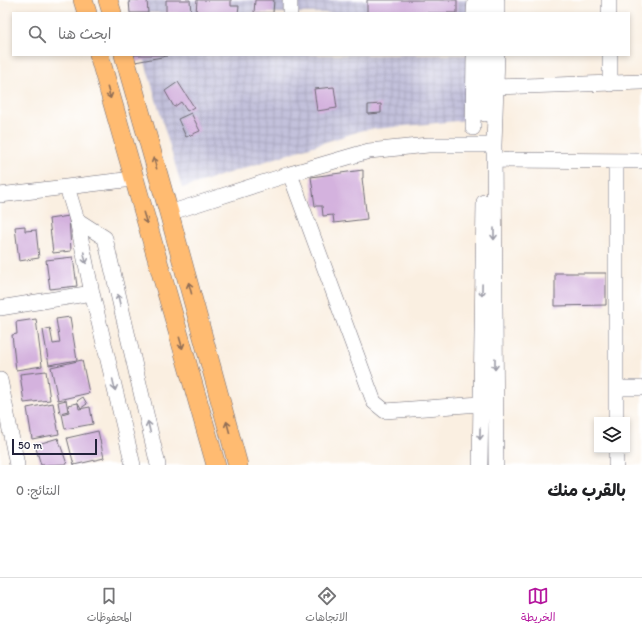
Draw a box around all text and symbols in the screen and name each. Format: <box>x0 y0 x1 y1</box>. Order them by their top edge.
search box <box>12 12 630 56</box>
icon: search <box>26 23 48 45</box>
text: ابحث هنا <box>58 25 112 43</box>
one-way arrow <box>106 86 113 99</box>
one-way arrow <box>151 157 158 170</box>
one-way arrow <box>142 211 149 224</box>
one-way arrow <box>490 227 498 240</box>
one-way arrow <box>81 251 89 264</box>
one-way arrow <box>186 282 193 295</box>
one-way arrow <box>478 283 486 296</box>
one-way arrow <box>115 294 123 307</box>
one-way arrow <box>178 336 185 349</box>
one-way arrow <box>491 357 499 370</box>
one-way arrow <box>111 378 118 391</box>
map controls <box>594 417 630 453</box>
button: layers <box>594 417 630 453</box>
one-way arrow <box>144 421 152 434</box>
one-way arrow <box>223 421 231 434</box>
one-way arrow <box>476 427 484 440</box>
scale bar <box>12 437 97 456</box>
text: 50 m <box>18 439 42 452</box>
text: بالقرب منك <box>548 480 626 500</box>
text: النتائج: 0 <box>16 483 60 498</box>
tab: المحفوظات <box>87 585 132 627</box>
tab: الاتجاهات <box>305 585 348 627</box>
tab: الخريطة <box>521 585 555 627</box>

